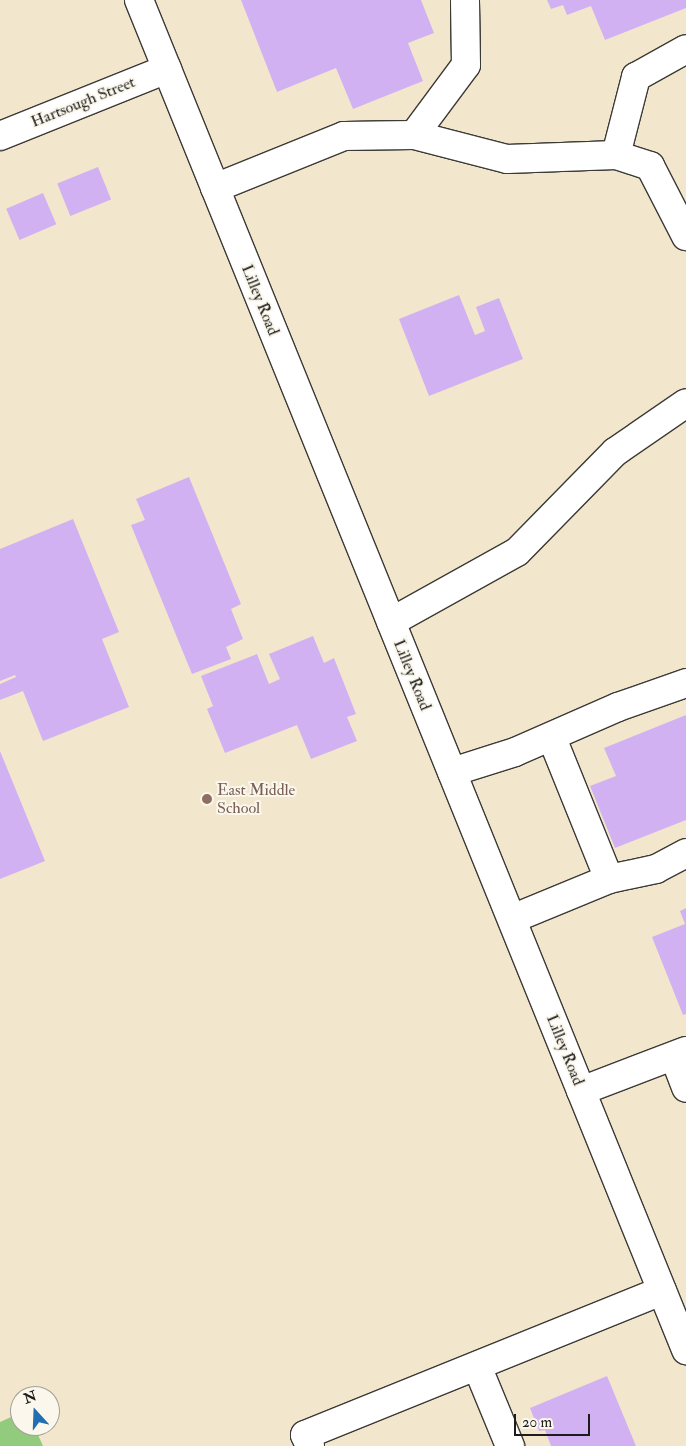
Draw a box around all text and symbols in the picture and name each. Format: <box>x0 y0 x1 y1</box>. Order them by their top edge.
street label: Hartsough Street <box>28 72 138 132</box>
street label: Lilley Road <box>237 262 283 338</box>
street label: Lilley Road <box>389 637 435 713</box>
place label: East Middle School <box>217 780 295 818</box>
marker: East Middle School <box>201 793 213 805</box>
street label: Lilley Road <box>542 1012 588 1088</box>
north arrow <box>10 1386 60 1436</box>
text: N <box>21 1387 39 1408</box>
scale bar <box>516 1404 592 1436</box>
text: 20 m <box>522 1413 552 1432</box>

